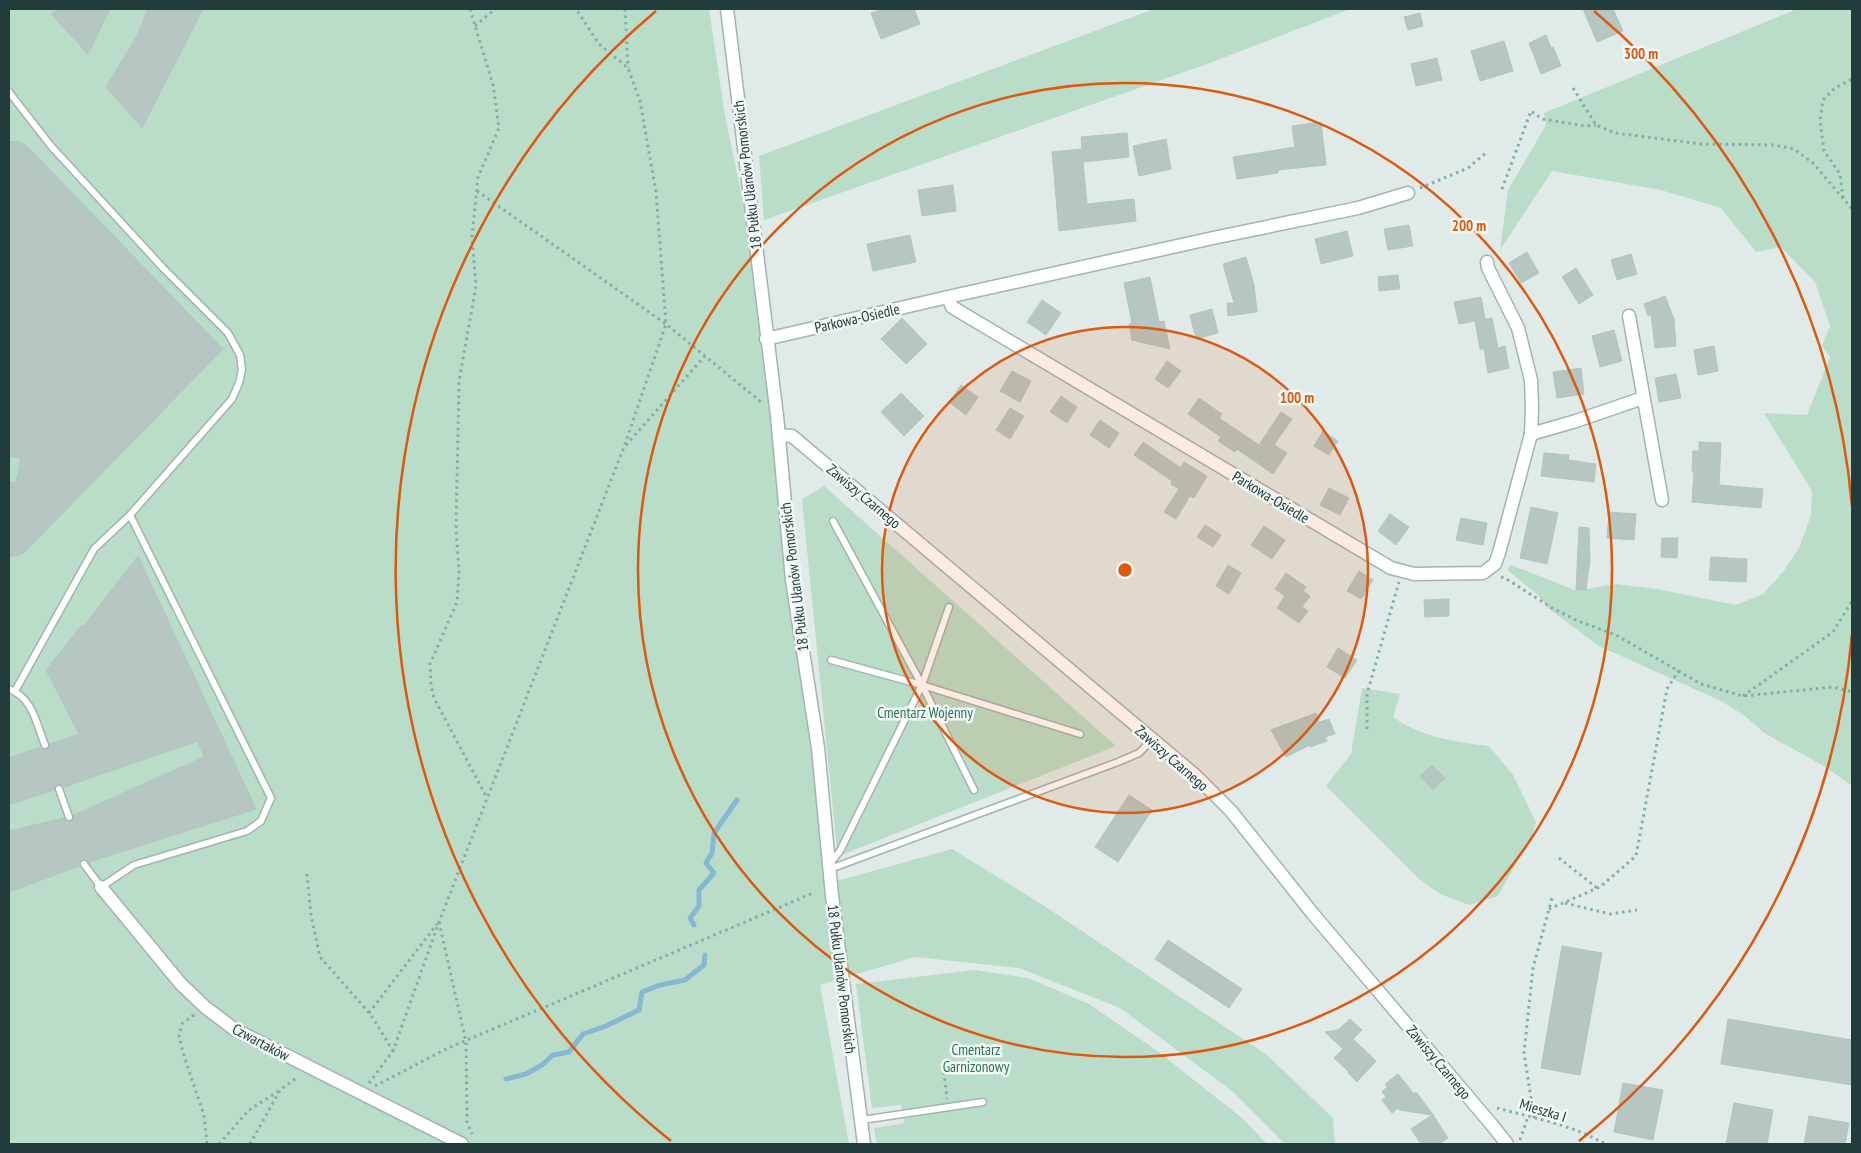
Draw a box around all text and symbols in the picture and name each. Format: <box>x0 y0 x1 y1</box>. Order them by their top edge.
text: 300 m <box>1624 44 1658 63</box>
street label: 18 Pułku Ułanów Pomorskich <box>728 99 766 251</box>
text: 200 m <box>1452 216 1486 235</box>
street label: Parkowa-Osiedle <box>813 299 901 337</box>
text: 100 m <box>1280 388 1314 407</box>
street label: Zawiszy Czarnego <box>823 459 905 533</box>
street label: Parkowa-Osiedle <box>1229 467 1313 527</box>
street label: 18 Pułku Ułanów Pomorskich <box>775 501 813 653</box>
centre of rings <box>1116 561 1134 579</box>
park label: Cmentarz Wojenny <box>877 703 973 722</box>
street label: Zawiszy Czarnego <box>1131 721 1213 795</box>
street label: 18 Pułku Ułanów Pomorskich <box>823 903 861 1055</box>
street label: Czwartaków <box>229 1019 293 1065</box>
street label: Zawiszy Czarnego <box>1402 1021 1476 1103</box>
park label: Cmentarz Garnizonowy <box>943 1040 1010 1076</box>
street label: Mieszka I <box>1517 1094 1569 1126</box>

